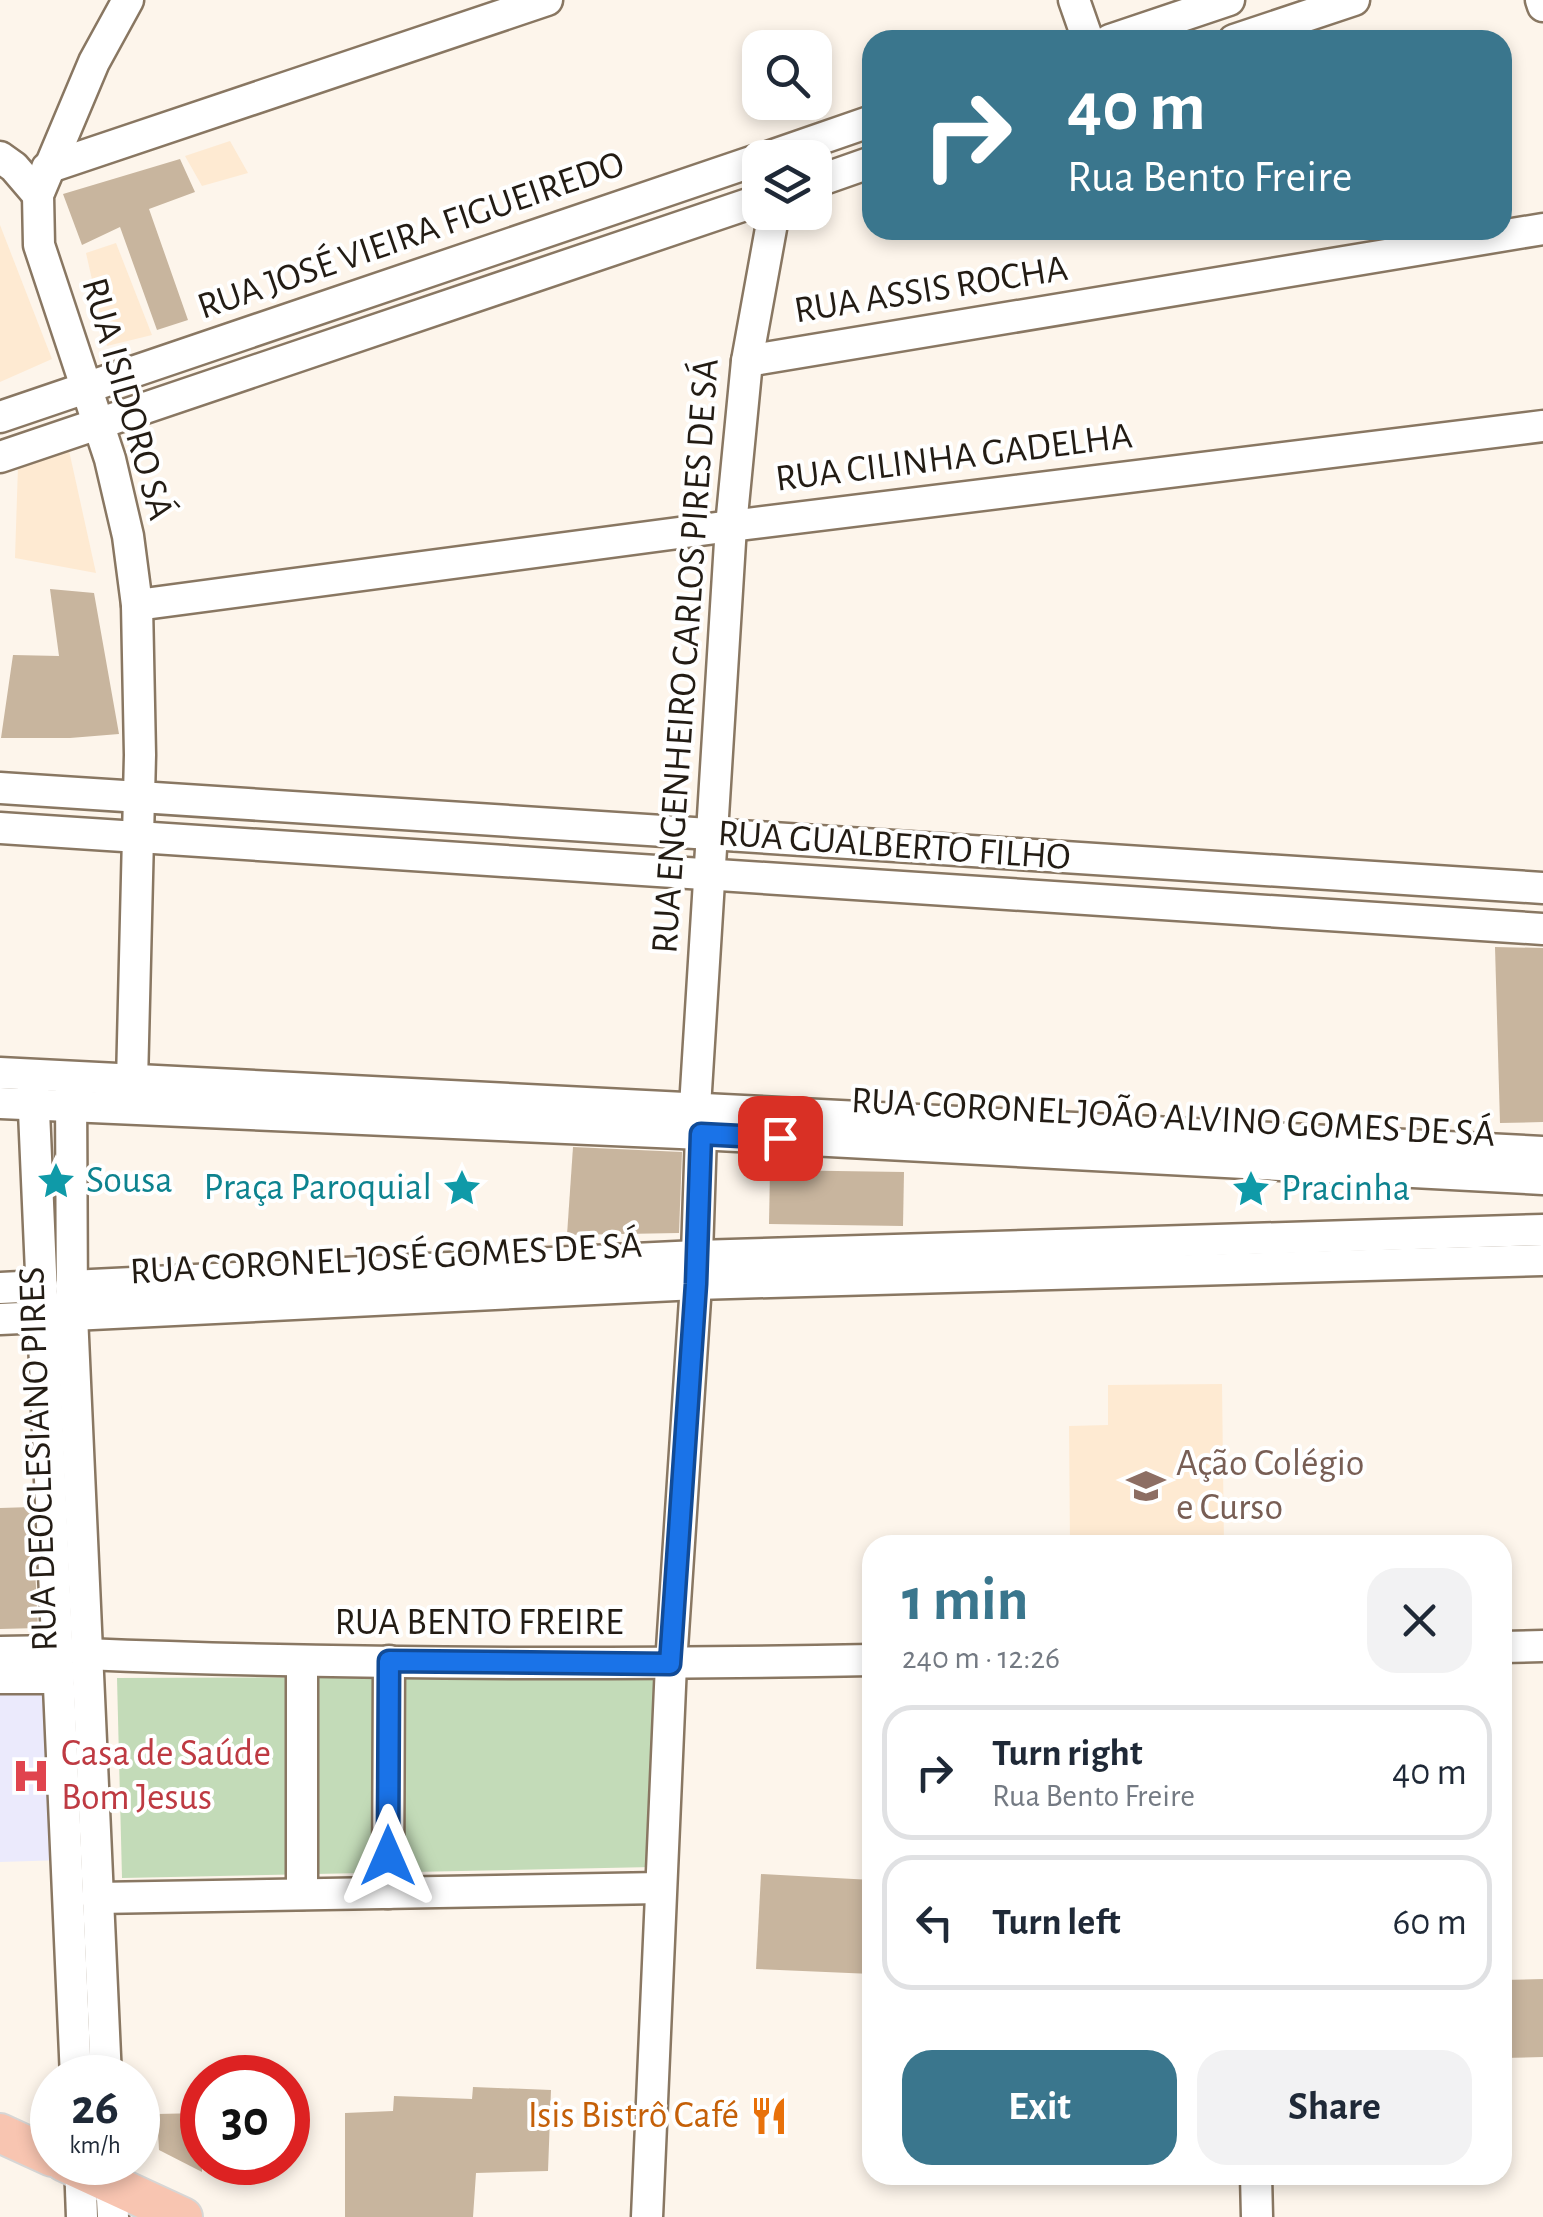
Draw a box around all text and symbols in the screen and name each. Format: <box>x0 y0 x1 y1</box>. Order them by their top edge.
map controls <box>742 30 832 230</box>
button: search <box>742 30 832 120</box>
icon: right <box>902 70 1032 200</box>
text: 40 m <box>1067 73 1206 143</box>
button: layers <box>742 140 832 230</box>
street label: RUA JOSÉ VIEIRA FIGUEIREDO <box>192 141 629 327</box>
text: Rua Bento Freire <box>1067 155 1352 200</box>
street label: RUA ASSIS ROCHA <box>791 250 1071 330</box>
street label: RUA ISIDORO SÁ <box>74 273 184 524</box>
street label: RUA ENGENHEIRO CARLOS PIRES DE SÁ <box>642 357 726 955</box>
street label: RUA CILINHA GADELHA <box>773 417 1135 499</box>
street label: RUA GUALBERTO FILHO <box>716 815 1072 877</box>
street label: RUA CORONEL JOÃO ALVINO GOMES DE SÁ <box>850 1078 1496 1154</box>
pin <box>738 1096 823 1181</box>
icon: arrive <box>753 1111 808 1166</box>
place icon: Sousa <box>35 1160 77 1202</box>
place label: Sousa <box>86 1162 173 1200</box>
place icon: Praça Paroquial <box>441 1167 483 1209</box>
place icon: Pracinha <box>1230 1168 1272 1210</box>
place label: Praça Paroquial <box>204 1169 432 1207</box>
place label: Pracinha <box>1281 1170 1410 1208</box>
street label: RUA CORONEL JOSÉ GOMES DE SÁ <box>129 1223 643 1291</box>
street label: RUA DEOCLESIANO PIRES <box>13 1266 65 1652</box>
place label: Ação Colégio e Curso <box>1176 1445 1365 1527</box>
school or university icon: Ação Colégio e Curso <box>1125 1465 1167 1507</box>
button: close <box>1367 1568 1472 1673</box>
text: 1 min <box>902 1571 1028 1631</box>
street label: RUA BENTO FREIRE <box>335 1604 623 1642</box>
text: 240 m · 12:26 <box>902 1642 1060 1674</box>
place label: Casa de Saúde Bom Jesus <box>61 1735 271 1817</box>
text: Turn right <box>992 1735 1142 1773</box>
icon: right <box>907 1745 962 1800</box>
text: 40 m <box>1392 1754 1467 1792</box>
hospital icon: Casa de Saúde Bom Jesus <box>10 1755 52 1797</box>
text: Rua Bento Freire <box>992 1780 1195 1812</box>
position arrow <box>336 1804 440 1908</box>
icon: left <box>907 1895 962 1950</box>
text: Turn left <box>992 1904 1120 1942</box>
text: 60 m <box>1392 1904 1467 1942</box>
button: Exit <box>902 2050 1177 2165</box>
button: Share <box>1197 2050 1472 2165</box>
speed limit sign: 30 <box>180 2055 310 2185</box>
text: 26 <box>71 2083 119 2133</box>
restaurant icon: Isis Bistrô Café <box>748 2095 790 2137</box>
place label: Isis Bistrô Café <box>528 2097 739 2135</box>
text: km/h <box>69 2133 121 2158</box>

